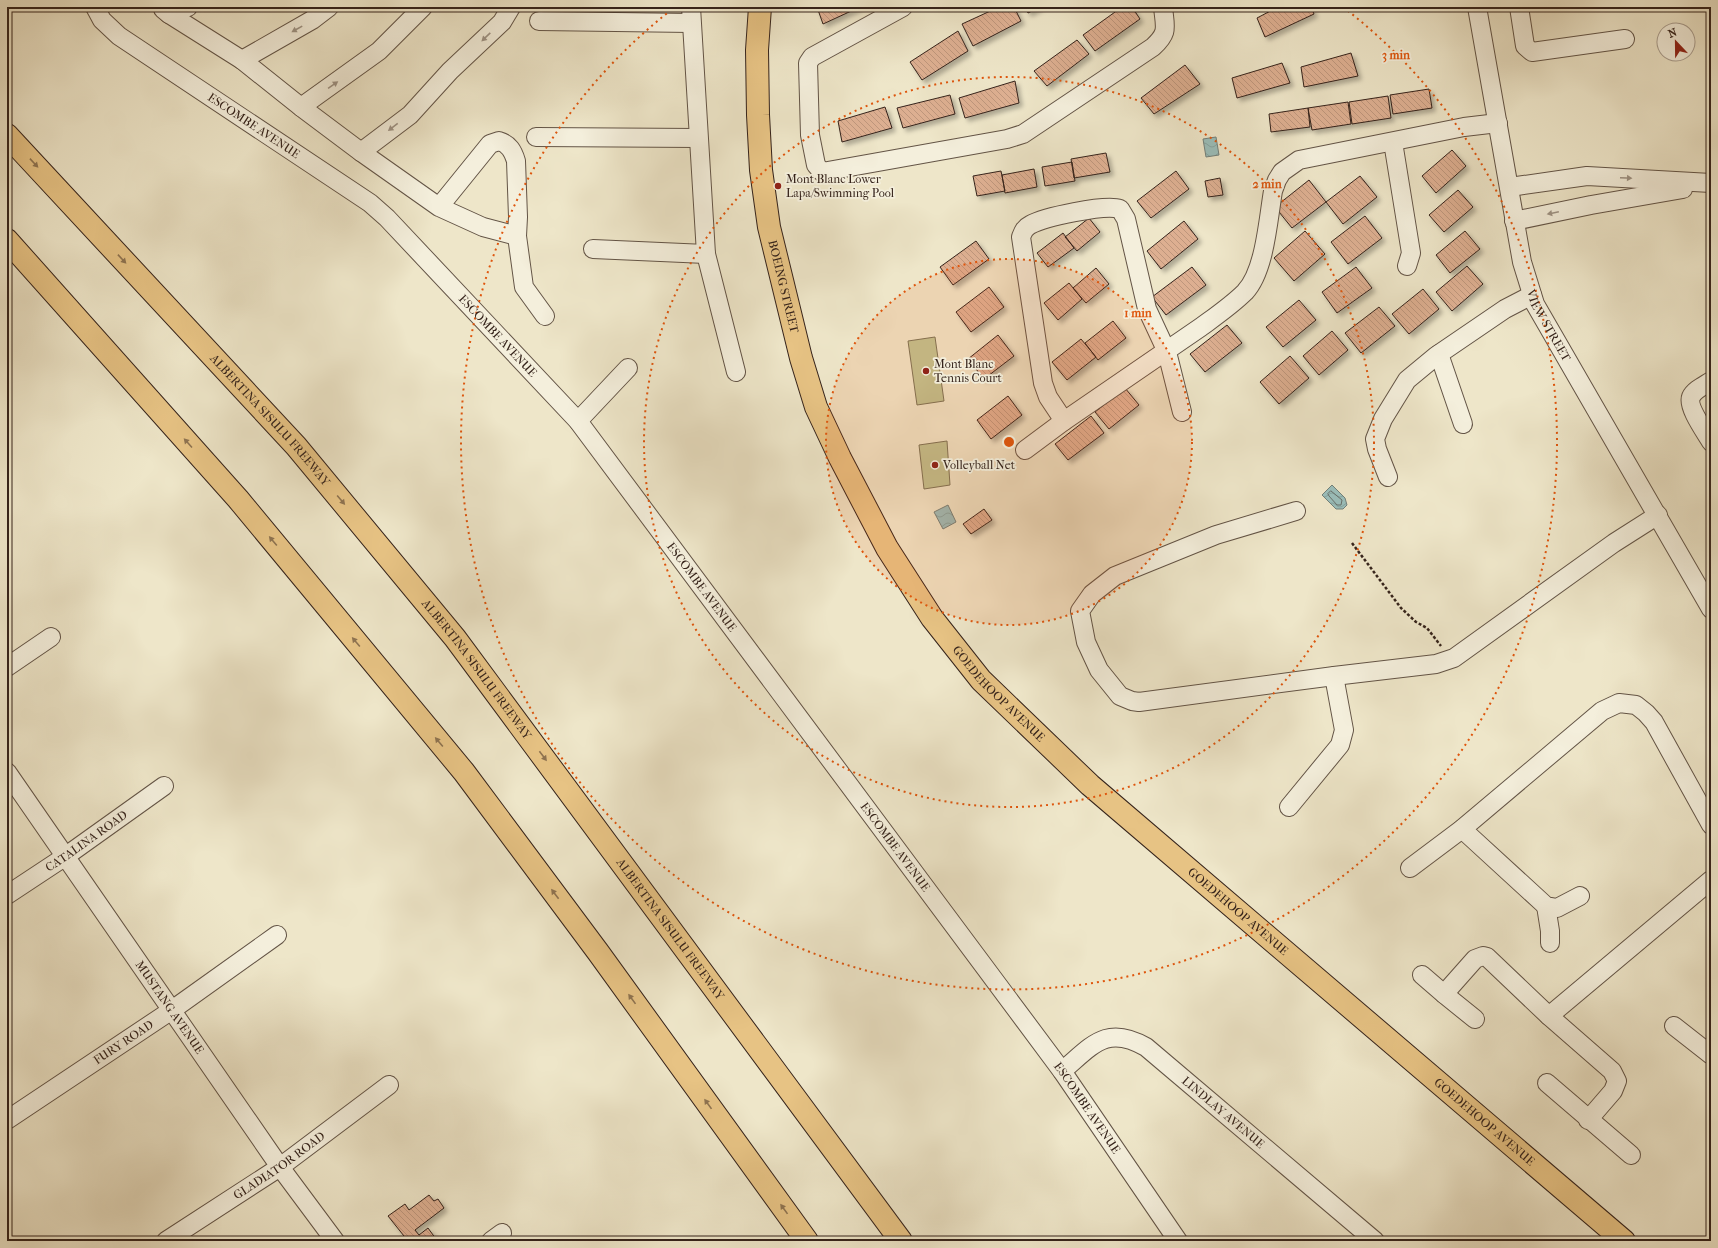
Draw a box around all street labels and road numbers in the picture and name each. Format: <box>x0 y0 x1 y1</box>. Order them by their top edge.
street label: ESCOMBE AVENUE <box>205 90 302 161</box>
street label: BOEING STREET <box>765 239 802 335</box>
street label: VIEW STREET <box>1524 287 1574 365</box>
street label: ESCOMBE AVENUE <box>456 292 540 380</box>
street label: ALBERTINA SISULU FREEWAY <box>207 351 334 489</box>
street label: ESCOMBE AVENUE <box>664 540 739 634</box>
street label: ALBERTINA SISULU FREEWAY <box>418 596 535 743</box>
street label: GOEDEHOOP AVENUE <box>950 643 1048 745</box>
street label: ESCOMBE AVENUE <box>857 800 933 894</box>
street label: CATALINA ROAD <box>43 807 130 875</box>
street label: ALBERTINA SISULU FREEWAY <box>613 855 728 1003</box>
street label: GOEDEHOOP AVENUE <box>1185 865 1291 958</box>
street label: MUSTANG AVENUE <box>133 958 207 1057</box>
street label: FURY ROAD <box>91 1017 156 1067</box>
street label: ESCOMBE AVENUE <box>1051 1059 1123 1156</box>
street label: LINDLAY AVENUE <box>1179 1074 1267 1151</box>
street label: GOEDEHOOP AVENUE <box>1431 1075 1537 1169</box>
street label: GLADIATOR ROAD <box>231 1129 328 1202</box>

